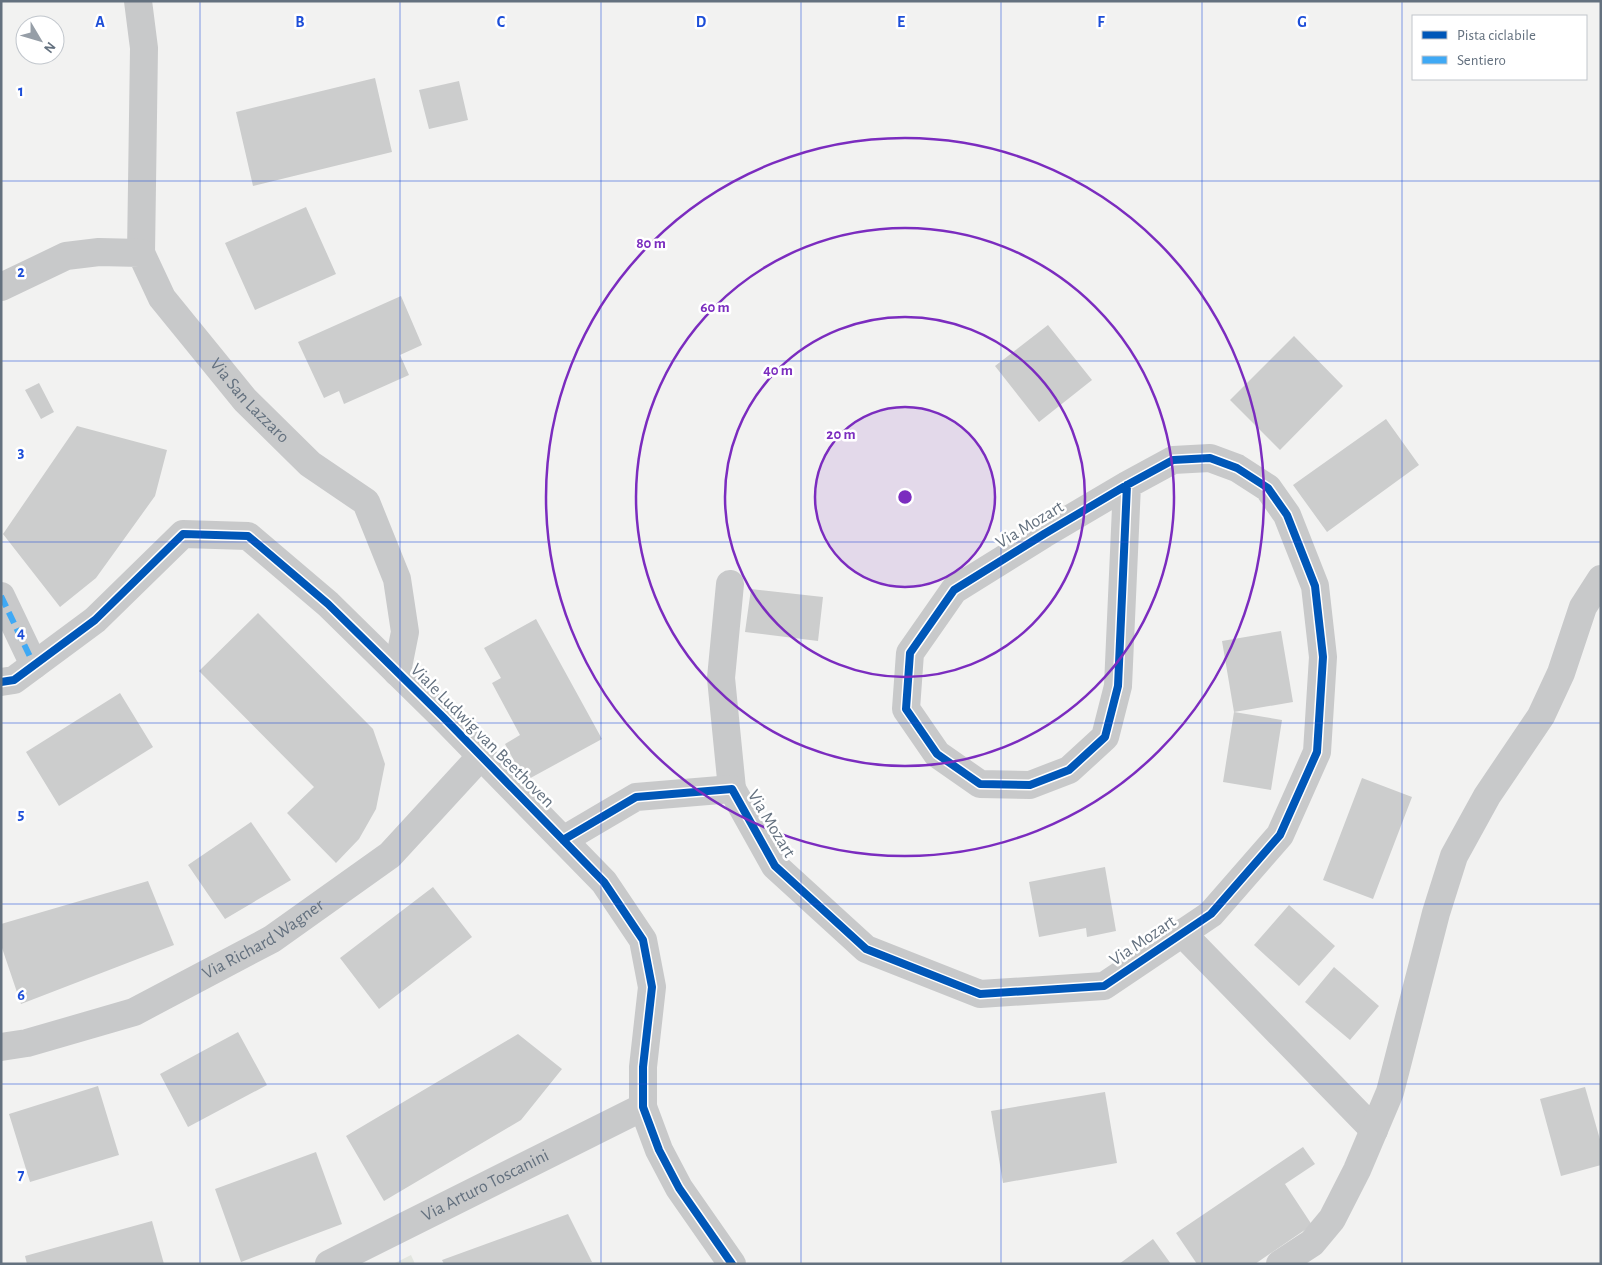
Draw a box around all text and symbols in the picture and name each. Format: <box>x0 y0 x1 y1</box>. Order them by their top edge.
text: A <box>95 14 105 30</box>
text: B <box>295 14 305 30</box>
text: C <box>497 14 506 30</box>
text: D <box>696 14 707 30</box>
text: E <box>897 14 905 30</box>
text: F <box>1097 14 1105 30</box>
text: G <box>1297 14 1307 30</box>
north arrow <box>15 15 65 65</box>
legend <box>1412 15 1587 80</box>
text: Pista ciclabile <box>1457 28 1536 43</box>
text: N <box>41 39 58 56</box>
text: Sentiero <box>1457 53 1506 68</box>
text: 1 <box>18 83 24 99</box>
text: 80 m <box>636 236 666 251</box>
text: 2 <box>17 264 25 280</box>
text: 60 m <box>700 300 730 315</box>
street label: Via San Lazzaro <box>206 355 292 447</box>
text: 40 m <box>763 363 793 378</box>
text: 20 m <box>826 427 856 442</box>
text: 3 <box>18 444 25 460</box>
centre of rings <box>896 488 914 506</box>
street label: Via Mozart <box>993 498 1067 552</box>
text: 4 <box>17 625 25 641</box>
street label: Viale Ludwig van Beethoven <box>407 661 557 811</box>
street label: Via Mozart <box>744 787 798 861</box>
text: 5 <box>18 806 25 822</box>
street label: Via Richard Wagner <box>200 896 327 983</box>
street label: Via Mozart <box>1107 912 1179 970</box>
text: 6 <box>17 987 25 1003</box>
street label: Via Arturo Toscanini <box>419 1146 552 1225</box>
text: 7 <box>18 1167 25 1183</box>

